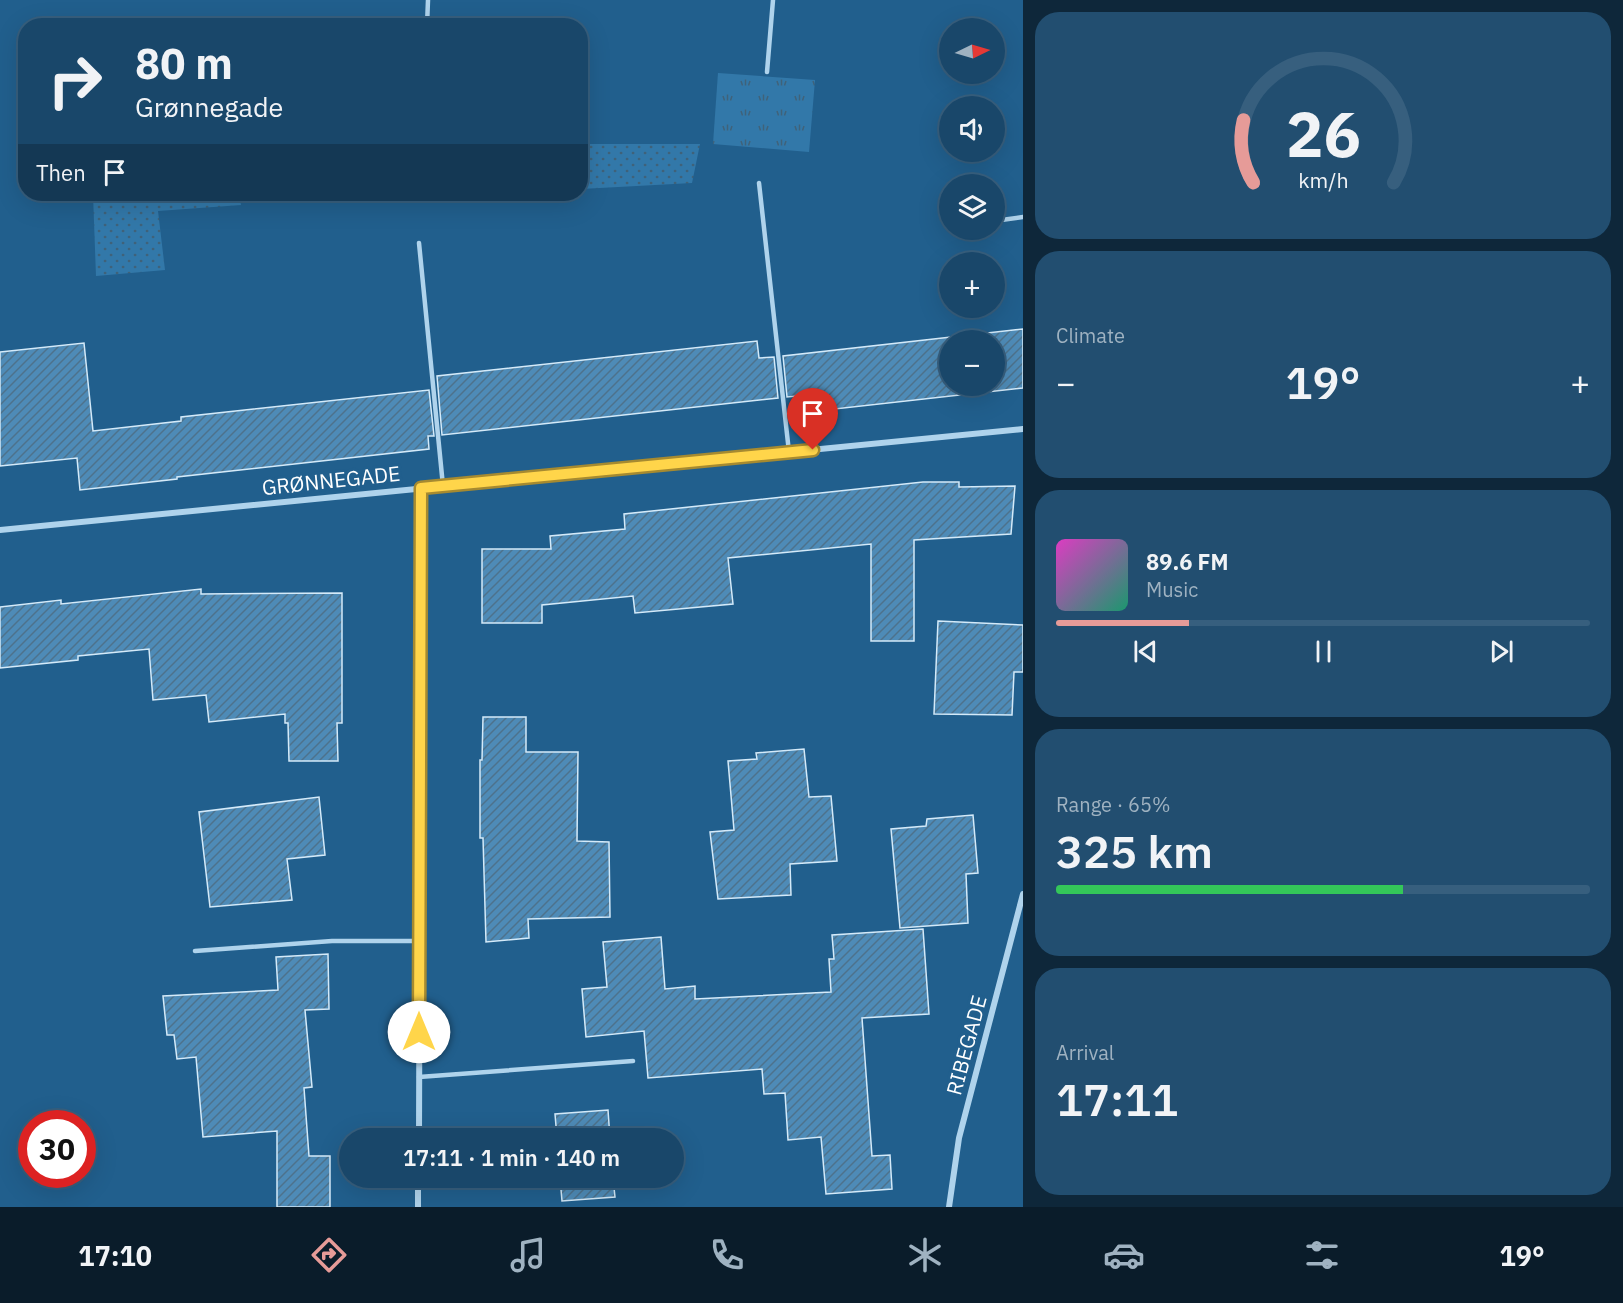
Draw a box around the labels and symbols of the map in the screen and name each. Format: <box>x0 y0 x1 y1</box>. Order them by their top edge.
north arrow <box>939 18 1005 84</box>
pin <box>787 388 838 450</box>
street label: GRØNNEGADE <box>260 459 402 501</box>
street label: RIBEGADE <box>939 992 993 1098</box>
position arrow <box>387 1000 451 1064</box>
speed limit sign: 30 <box>18 1110 96 1188</box>

